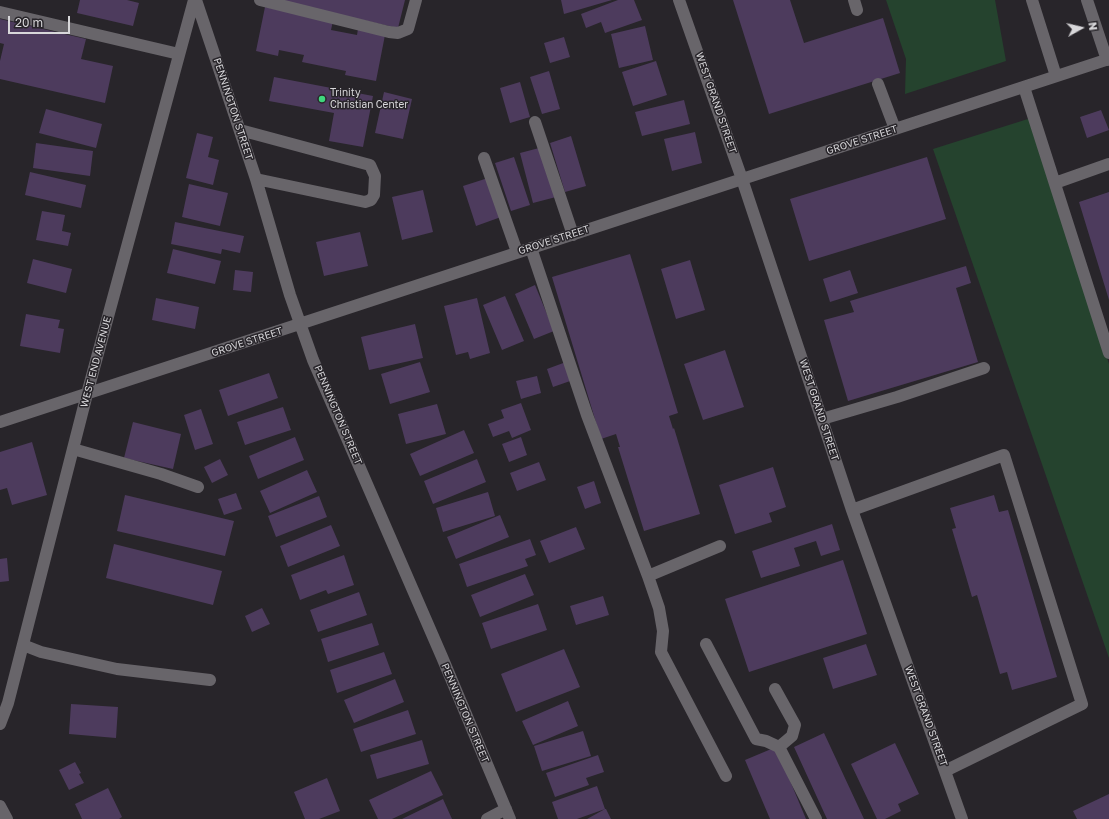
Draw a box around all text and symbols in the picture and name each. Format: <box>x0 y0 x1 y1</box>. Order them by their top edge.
scale bar <box>10 8 72 34</box>
north arrow <box>1061 8 1101 48</box>
text: 20 m <box>15 15 43 30</box>
text: N <box>1086 21 1100 31</box>
street label: WEST GRAND STREET <box>693 51 739 155</box>
street label: PENNINGTON STREET <box>211 56 255 162</box>
place label: Trinity Christian Center <box>330 87 408 110</box>
marker: Trinity Christian Center <box>317 94 327 104</box>
street label: GROVE STREET <box>825 123 899 157</box>
street label: GROVE STREET <box>517 223 591 257</box>
street label: WEST END AVENUE <box>78 315 114 409</box>
street label: GROVE STREET <box>210 325 284 359</box>
street label: WEST GRAND STREET <box>797 358 841 462</box>
street label: PENNINGTON STREET <box>312 364 364 466</box>
street label: PENNINGTON STREET <box>439 662 491 764</box>
street label: WEST GRAND STREET <box>902 664 950 768</box>

